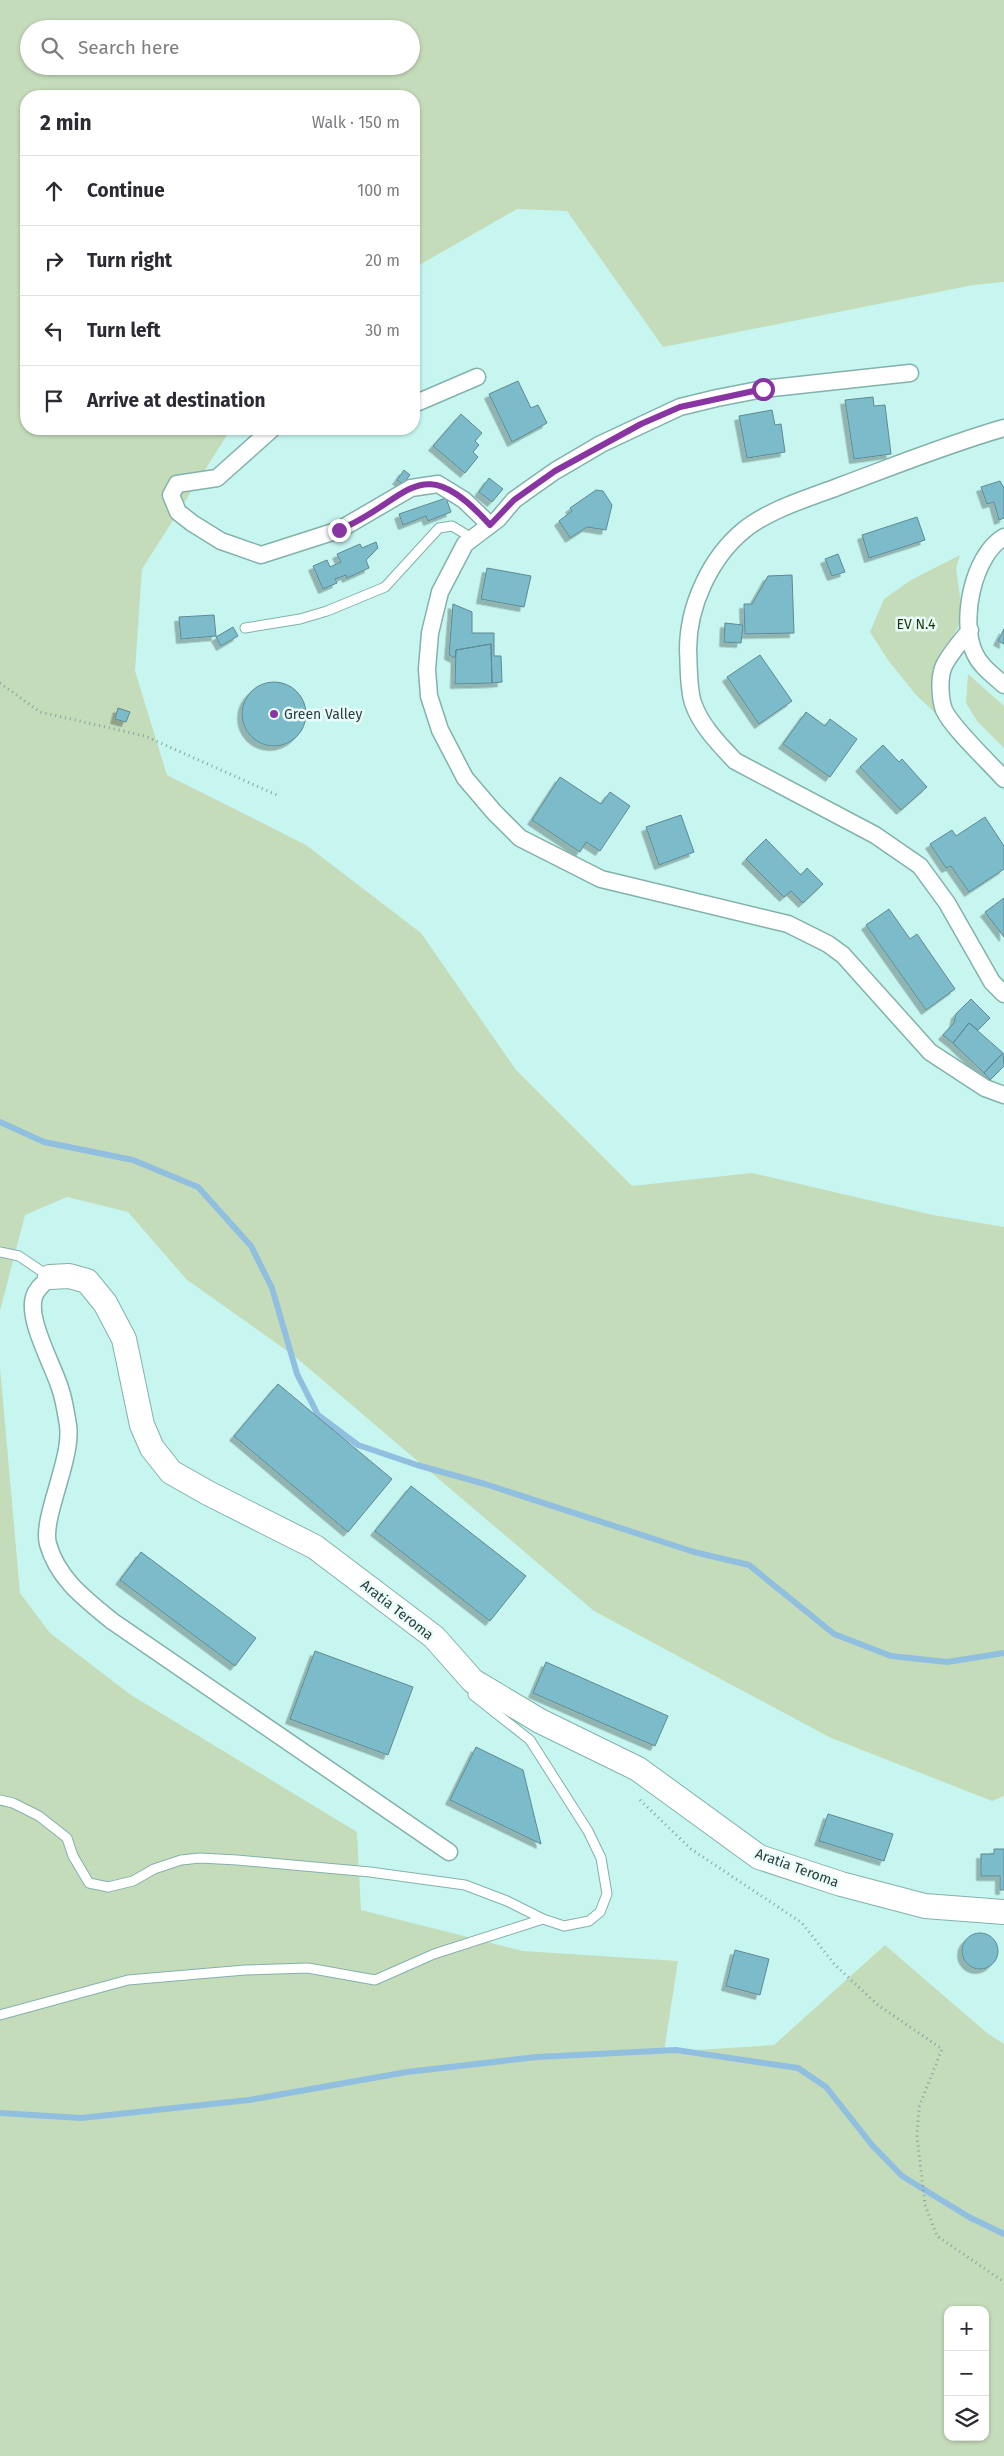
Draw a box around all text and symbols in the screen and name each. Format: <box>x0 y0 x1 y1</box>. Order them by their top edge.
search box <box>20 20 420 75</box>
icon: search <box>38 34 66 62</box>
text: Search here <box>78 36 179 59</box>
text: 2 min <box>40 110 92 136</box>
text: Walk · 150 m <box>312 113 400 132</box>
icon: ahead <box>40 177 68 205</box>
text: Continue <box>87 179 165 202</box>
text: 100 m <box>357 181 400 200</box>
icon: right <box>40 247 68 275</box>
text: Turn right <box>87 249 172 272</box>
text: 20 m <box>365 251 400 270</box>
icon: left <box>40 317 68 345</box>
text: Turn left <box>87 319 161 342</box>
text: 30 m <box>365 321 400 340</box>
route start <box>752 378 775 401</box>
icon: arrive <box>40 387 68 415</box>
text: Arrive at destination <box>87 389 266 412</box>
route end <box>328 519 351 542</box>
park label: EV N.4 <box>897 616 936 633</box>
place label: Green Valley <box>284 706 362 723</box>
marker: Green Valley <box>268 708 280 720</box>
street label: Aratia Teroma <box>357 1576 437 1644</box>
street label: Aratia Teroma <box>753 1845 841 1891</box>
map controls <box>944 2306 989 2441</box>
button: + <box>944 2306 989 2351</box>
button: − <box>944 2351 989 2396</box>
button: layers <box>944 2396 989 2441</box>

